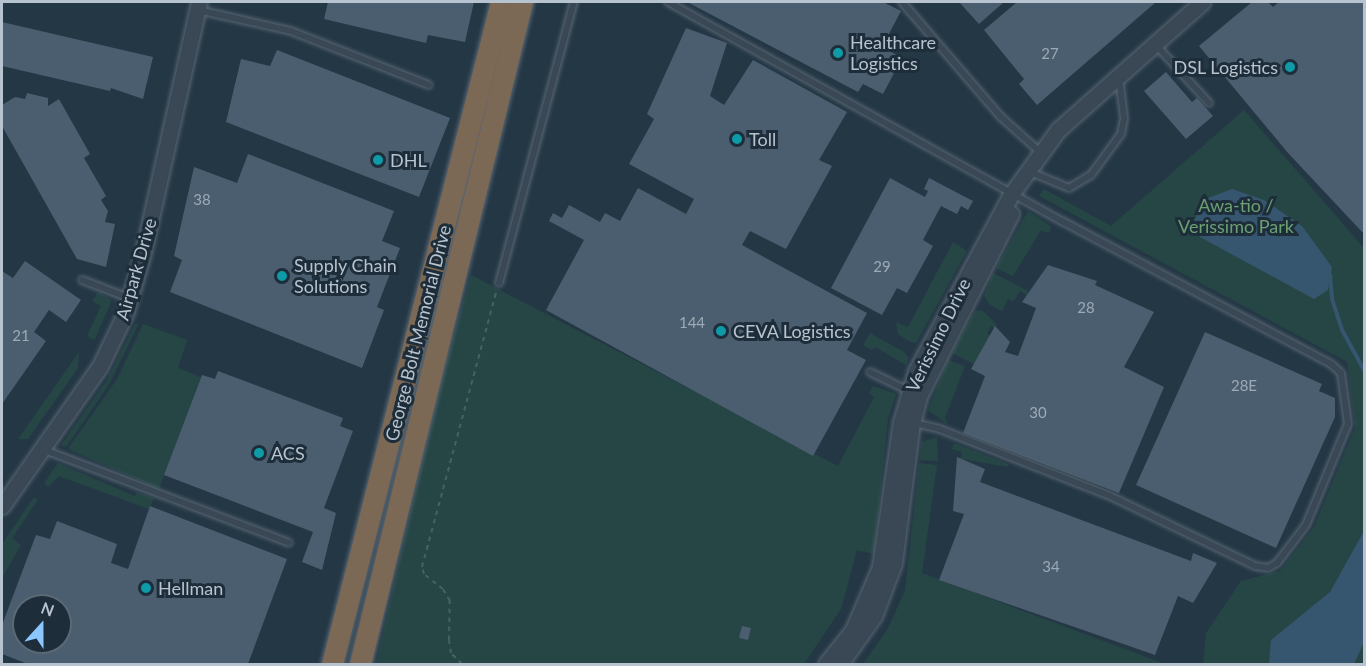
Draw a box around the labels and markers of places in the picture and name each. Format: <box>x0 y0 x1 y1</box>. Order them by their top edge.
place label: Healthcare Logistics <box>850 32 936 74</box>
marker: Healthcare Logistics <box>831 46 845 60</box>
place label: DSL Logistics <box>1173 56 1278 78</box>
marker: DSL Logistics <box>1283 60 1297 74</box>
place label: Toll <box>749 128 776 150</box>
marker: Toll <box>730 132 744 146</box>
place label: DHL <box>390 149 427 171</box>
marker: DHL <box>371 153 385 167</box>
place label: Supply Chain Solutions <box>294 255 397 298</box>
marker: Supply Chain Solutions <box>275 269 289 283</box>
place label: CEVA Logistics <box>733 320 851 342</box>
marker: CEVA Logistics <box>714 324 728 338</box>
place label: ACS <box>271 442 305 464</box>
marker: ACS <box>252 446 266 460</box>
place label: Hellman <box>158 577 223 599</box>
marker: Hellman <box>139 581 153 595</box>

